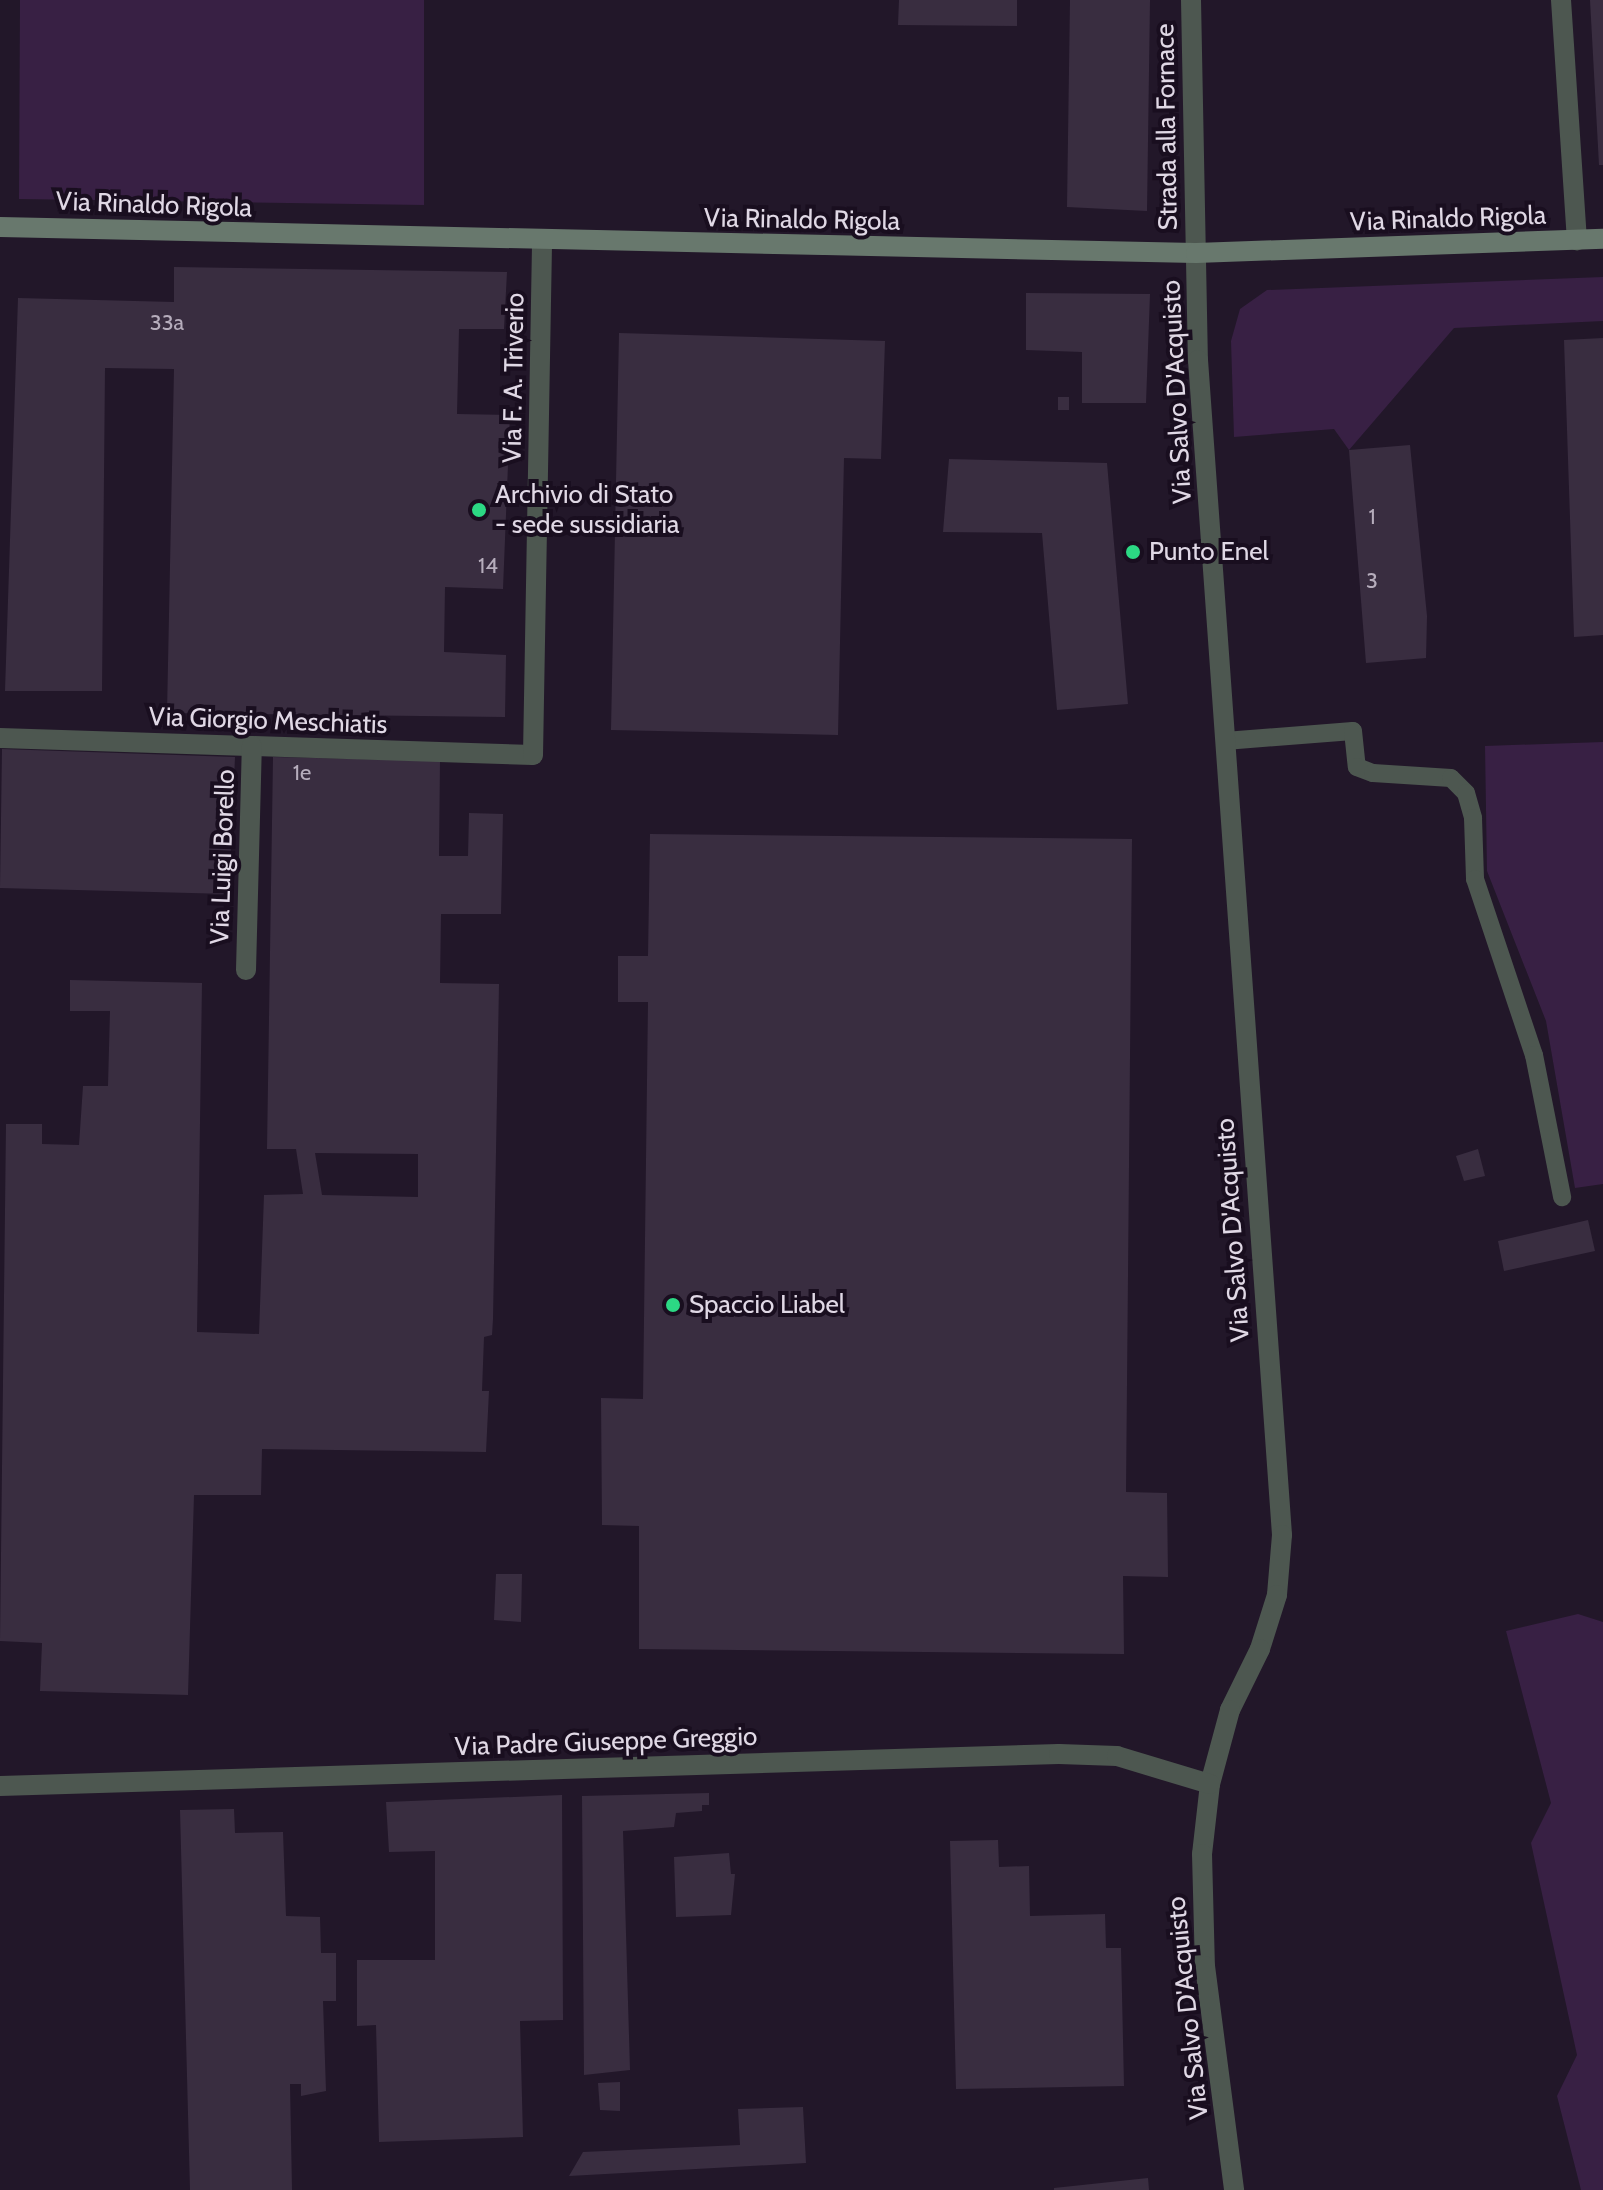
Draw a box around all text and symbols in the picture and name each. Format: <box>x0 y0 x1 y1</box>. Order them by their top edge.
street label: Strada alla Fornace <box>1150 23 1184 231</box>
street label: Via Rinaldo Rigola <box>55 186 253 224</box>
street label: Via Rinaldo Rigola <box>1349 200 1547 238</box>
street label: Via Rinaldo Rigola <box>704 203 900 237</box>
street label: Via Salvo D'Acquisto <box>1156 279 1198 505</box>
street label: Via F. A. Triverio <box>497 293 531 463</box>
house number: 33a <box>150 310 184 336</box>
place label: Archivio di Stato - sede sussidiaria <box>495 479 680 540</box>
marker: Archivio di Stato - sede sussidiaria <box>470 501 488 519</box>
house number: 1 <box>1368 504 1376 530</box>
place label: Punto Enel <box>1149 536 1269 568</box>
marker: Punto Enel <box>1124 543 1142 561</box>
house number: 14 <box>478 553 498 579</box>
house number: 3 <box>1366 568 1378 594</box>
street label: Via Giorgio Meschiatis <box>148 701 388 741</box>
house number: 1e <box>293 760 311 786</box>
street label: Via Luigi Borello <box>204 769 242 945</box>
street label: Via Salvo D'Acquisto <box>1210 1117 1256 1343</box>
place label: Spaccio Liabel <box>689 1289 845 1321</box>
marker: Spaccio Liabel <box>664 1296 682 1314</box>
street label: Via Padre Giuseppe Greggio <box>454 1721 758 1763</box>
street label: Via Salvo D'Acquisto <box>1161 1895 1215 2121</box>

